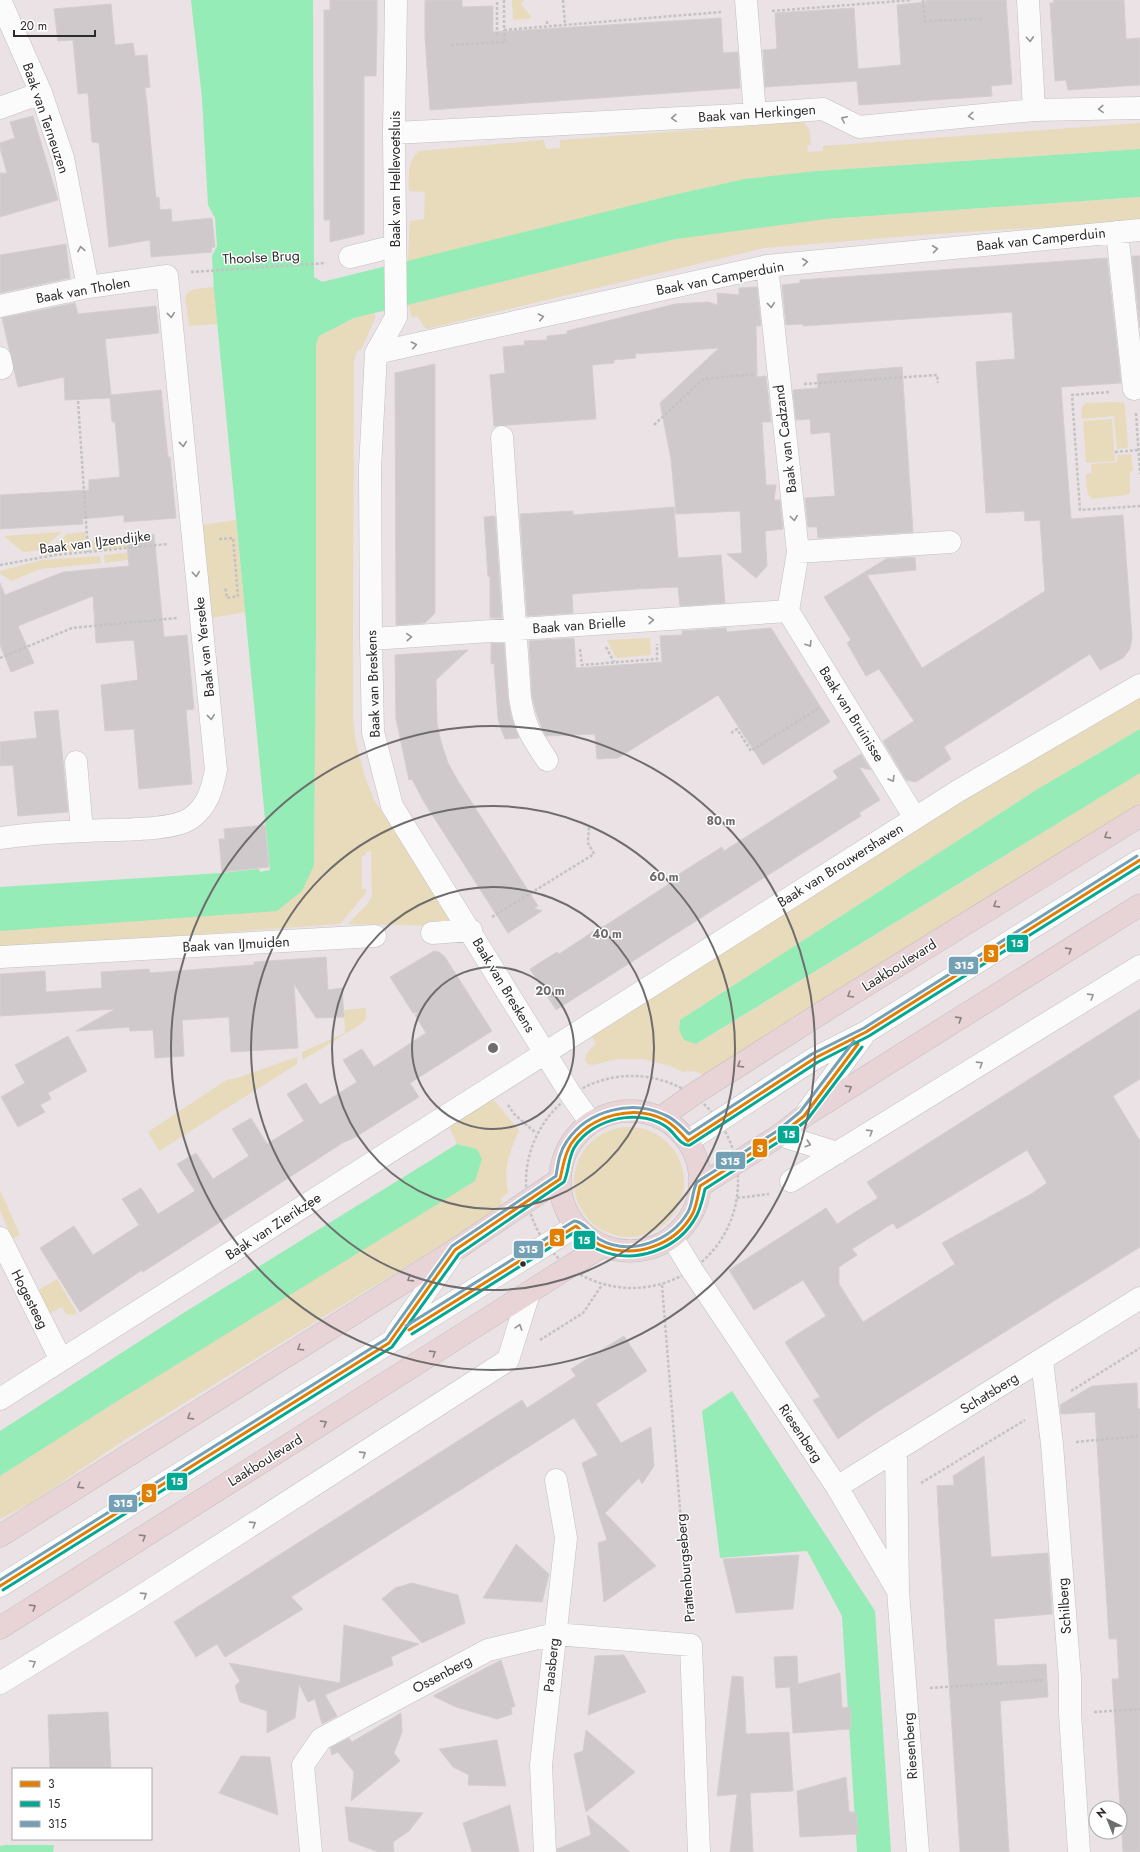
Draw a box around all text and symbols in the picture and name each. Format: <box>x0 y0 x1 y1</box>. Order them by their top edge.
scale bar <box>14 12 95 38</box>
text: 20 m <box>20 17 47 35</box>
one-way arrow <box>1025 36 1034 42</box>
street label: Baak van Terneuzen <box>18 60 74 176</box>
street label: Baak van Herkingen <box>698 99 816 127</box>
one-way arrow <box>1098 104 1104 113</box>
street label: Baak van Hellevoetsluis <box>385 110 405 247</box>
one-way arrow <box>968 112 974 121</box>
one-way arrow <box>671 114 677 123</box>
one-way arrow <box>840 117 848 124</box>
street label: Baak van Camperduin <box>975 222 1107 256</box>
street label: Thoolse Brug <box>222 245 300 269</box>
one-way arrow <box>932 245 938 254</box>
one-way arrow <box>77 246 86 252</box>
street label: Baak van Camperduin <box>654 256 786 300</box>
one-way arrow <box>802 258 808 267</box>
street label: Baak van Tholen <box>34 272 132 308</box>
one-way arrow <box>766 302 775 308</box>
one-way arrow <box>166 312 175 318</box>
one-way arrow <box>538 313 544 321</box>
one-way arrow <box>411 341 417 349</box>
street label: Baak van Cadzand <box>768 384 802 494</box>
one-way arrow <box>179 441 188 448</box>
one-way arrow <box>790 515 799 521</box>
street label: Baak van IJzendijke <box>38 525 152 559</box>
one-way arrow <box>191 571 200 577</box>
street label: Baak van Yerseke <box>189 596 219 698</box>
street label: Baak van Brielle <box>532 612 626 638</box>
one-way arrow <box>648 616 654 625</box>
street label: Baak van Breskens <box>361 630 385 738</box>
one-way arrow <box>406 632 412 641</box>
one-way arrow <box>804 640 811 647</box>
street label: Baak van Bruinisse <box>815 662 889 766</box>
one-way arrow <box>206 714 215 720</box>
one-way arrow <box>887 774 894 781</box>
text: 80 m <box>707 812 736 830</box>
street label: Baak van Brouwershaven <box>773 818 907 912</box>
one-way arrow <box>1104 831 1111 839</box>
text: 60 m <box>649 868 679 886</box>
one-way arrow <box>993 900 1000 907</box>
text: 40 m <box>592 925 622 943</box>
street label: Baak van IJmuiden <box>182 931 290 957</box>
street label: Baak van Breskens <box>468 934 540 1037</box>
street label: Laakboulevard <box>858 934 940 996</box>
line badge: 15 <box>1006 934 1029 953</box>
text: 15 <box>1011 935 1023 951</box>
line badge: 3 <box>983 944 999 963</box>
text: 3 <box>988 945 995 961</box>
one-way arrow <box>1065 947 1072 954</box>
line badge: 315 <box>948 956 979 975</box>
text: 315 <box>954 957 974 973</box>
text: 20 m <box>535 982 565 1000</box>
one-way arrow <box>847 990 854 998</box>
one-way arrow <box>1087 993 1094 1001</box>
one-way arrow <box>955 1016 962 1023</box>
centre of rings <box>486 1041 500 1055</box>
one-way arrow <box>737 1060 744 1067</box>
one-way arrow <box>976 1062 983 1069</box>
one-way arrow <box>845 1085 852 1093</box>
line badge: 15 <box>777 1125 800 1144</box>
text: 15 <box>783 1126 795 1142</box>
one-way arrow <box>866 1130 873 1137</box>
line badge: 3 <box>752 1138 768 1158</box>
one-way arrow <box>804 1139 811 1148</box>
text: 3 <box>757 1140 764 1156</box>
line badge: 315 <box>715 1151 746 1170</box>
text: 315 <box>720 1153 740 1169</box>
street label: Baak van Zierikzee <box>221 1188 325 1264</box>
line badge: 3 <box>549 1228 565 1247</box>
text: 3 <box>554 1230 561 1246</box>
line badge: 15 <box>573 1230 596 1250</box>
text: 15 <box>578 1232 590 1248</box>
line badge: 315 <box>513 1240 544 1259</box>
text: 315 <box>518 1241 538 1257</box>
unlabelled marker <box>518 1259 528 1269</box>
street label: Hogesteeg <box>7 1266 53 1332</box>
one-way arrow <box>407 1274 414 1281</box>
one-way arrow <box>514 1323 523 1330</box>
one-way arrow <box>297 1343 304 1351</box>
one-way arrow <box>429 1351 436 1358</box>
street label: Schatsberg <box>956 1367 1022 1419</box>
street label: Riesenberg <box>774 1400 828 1466</box>
one-way arrow <box>187 1413 194 1420</box>
one-way arrow <box>320 1420 327 1428</box>
street label: Laakboulevard <box>224 1429 306 1491</box>
one-way arrow <box>359 1451 366 1459</box>
line badge: 15 <box>166 1472 188 1491</box>
text: 15 <box>171 1473 183 1489</box>
one-way arrow <box>77 1482 84 1489</box>
line badge: 3 <box>141 1483 157 1503</box>
text: 3 <box>146 1485 153 1501</box>
line badge: 315 <box>108 1494 138 1513</box>
text: 315 <box>113 1495 133 1511</box>
street label: Prattenburgseberg <box>670 1513 700 1623</box>
one-way arrow <box>249 1522 256 1529</box>
one-way arrow <box>139 1535 146 1542</box>
street label: Schilberg <box>1052 1577 1076 1635</box>
one-way arrow <box>140 1592 147 1600</box>
one-way arrow <box>29 1604 36 1612</box>
street label: Paasberg <box>538 1637 564 1693</box>
street label: Ossenberg <box>409 1650 475 1698</box>
one-way arrow <box>29 1660 36 1667</box>
street label: Riesenberg <box>898 1712 922 1780</box>
legend <box>12 1768 152 1840</box>
text: 3 <box>48 1775 55 1793</box>
text: 15 <box>48 1795 60 1813</box>
north arrow <box>1088 1800 1128 1840</box>
text: N <box>1093 1804 1110 1822</box>
text: 315 <box>48 1815 67 1833</box>

